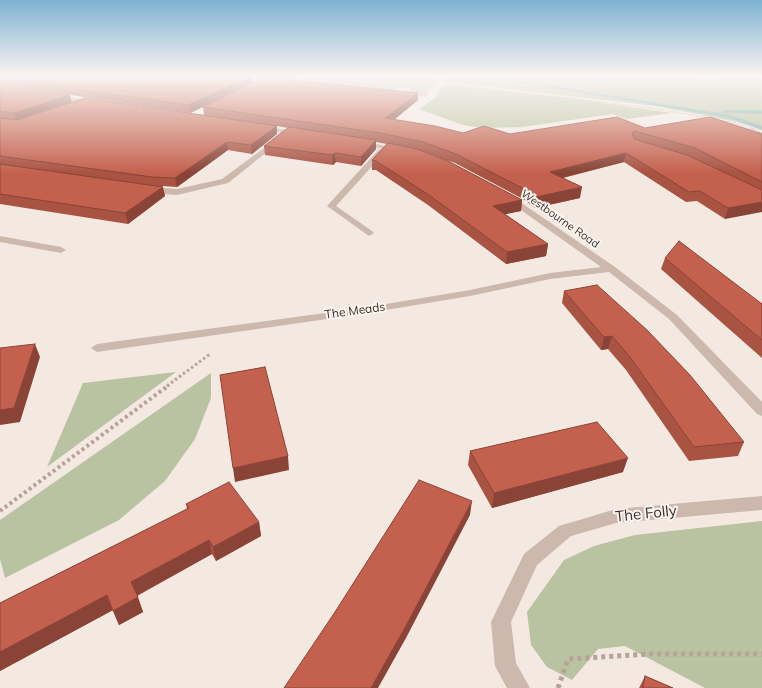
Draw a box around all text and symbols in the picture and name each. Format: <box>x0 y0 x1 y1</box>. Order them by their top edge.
street label: Westbourne Road <box>518 187 602 251</box>
street label: The Meads <box>324 300 386 322</box>
street label: The Folly <box>614 502 678 526</box>

